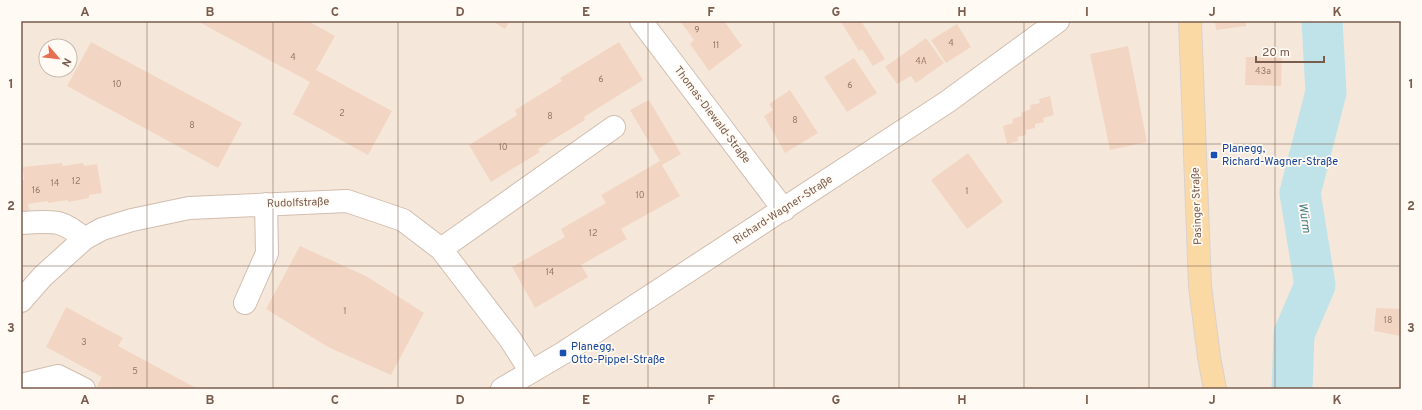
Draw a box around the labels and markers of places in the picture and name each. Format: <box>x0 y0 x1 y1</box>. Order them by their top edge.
place label: Planegg, Richard-Wagner-Straße <box>1222 142 1338 169</box>
marker: Planegg, Richard-Wagner-Straße <box>1209 150 1219 160</box>
place label: Planegg, Otto-Pippel-Straße <box>571 340 665 367</box>
marker: Planegg, Otto-Pippel-Straße <box>558 348 568 358</box>

